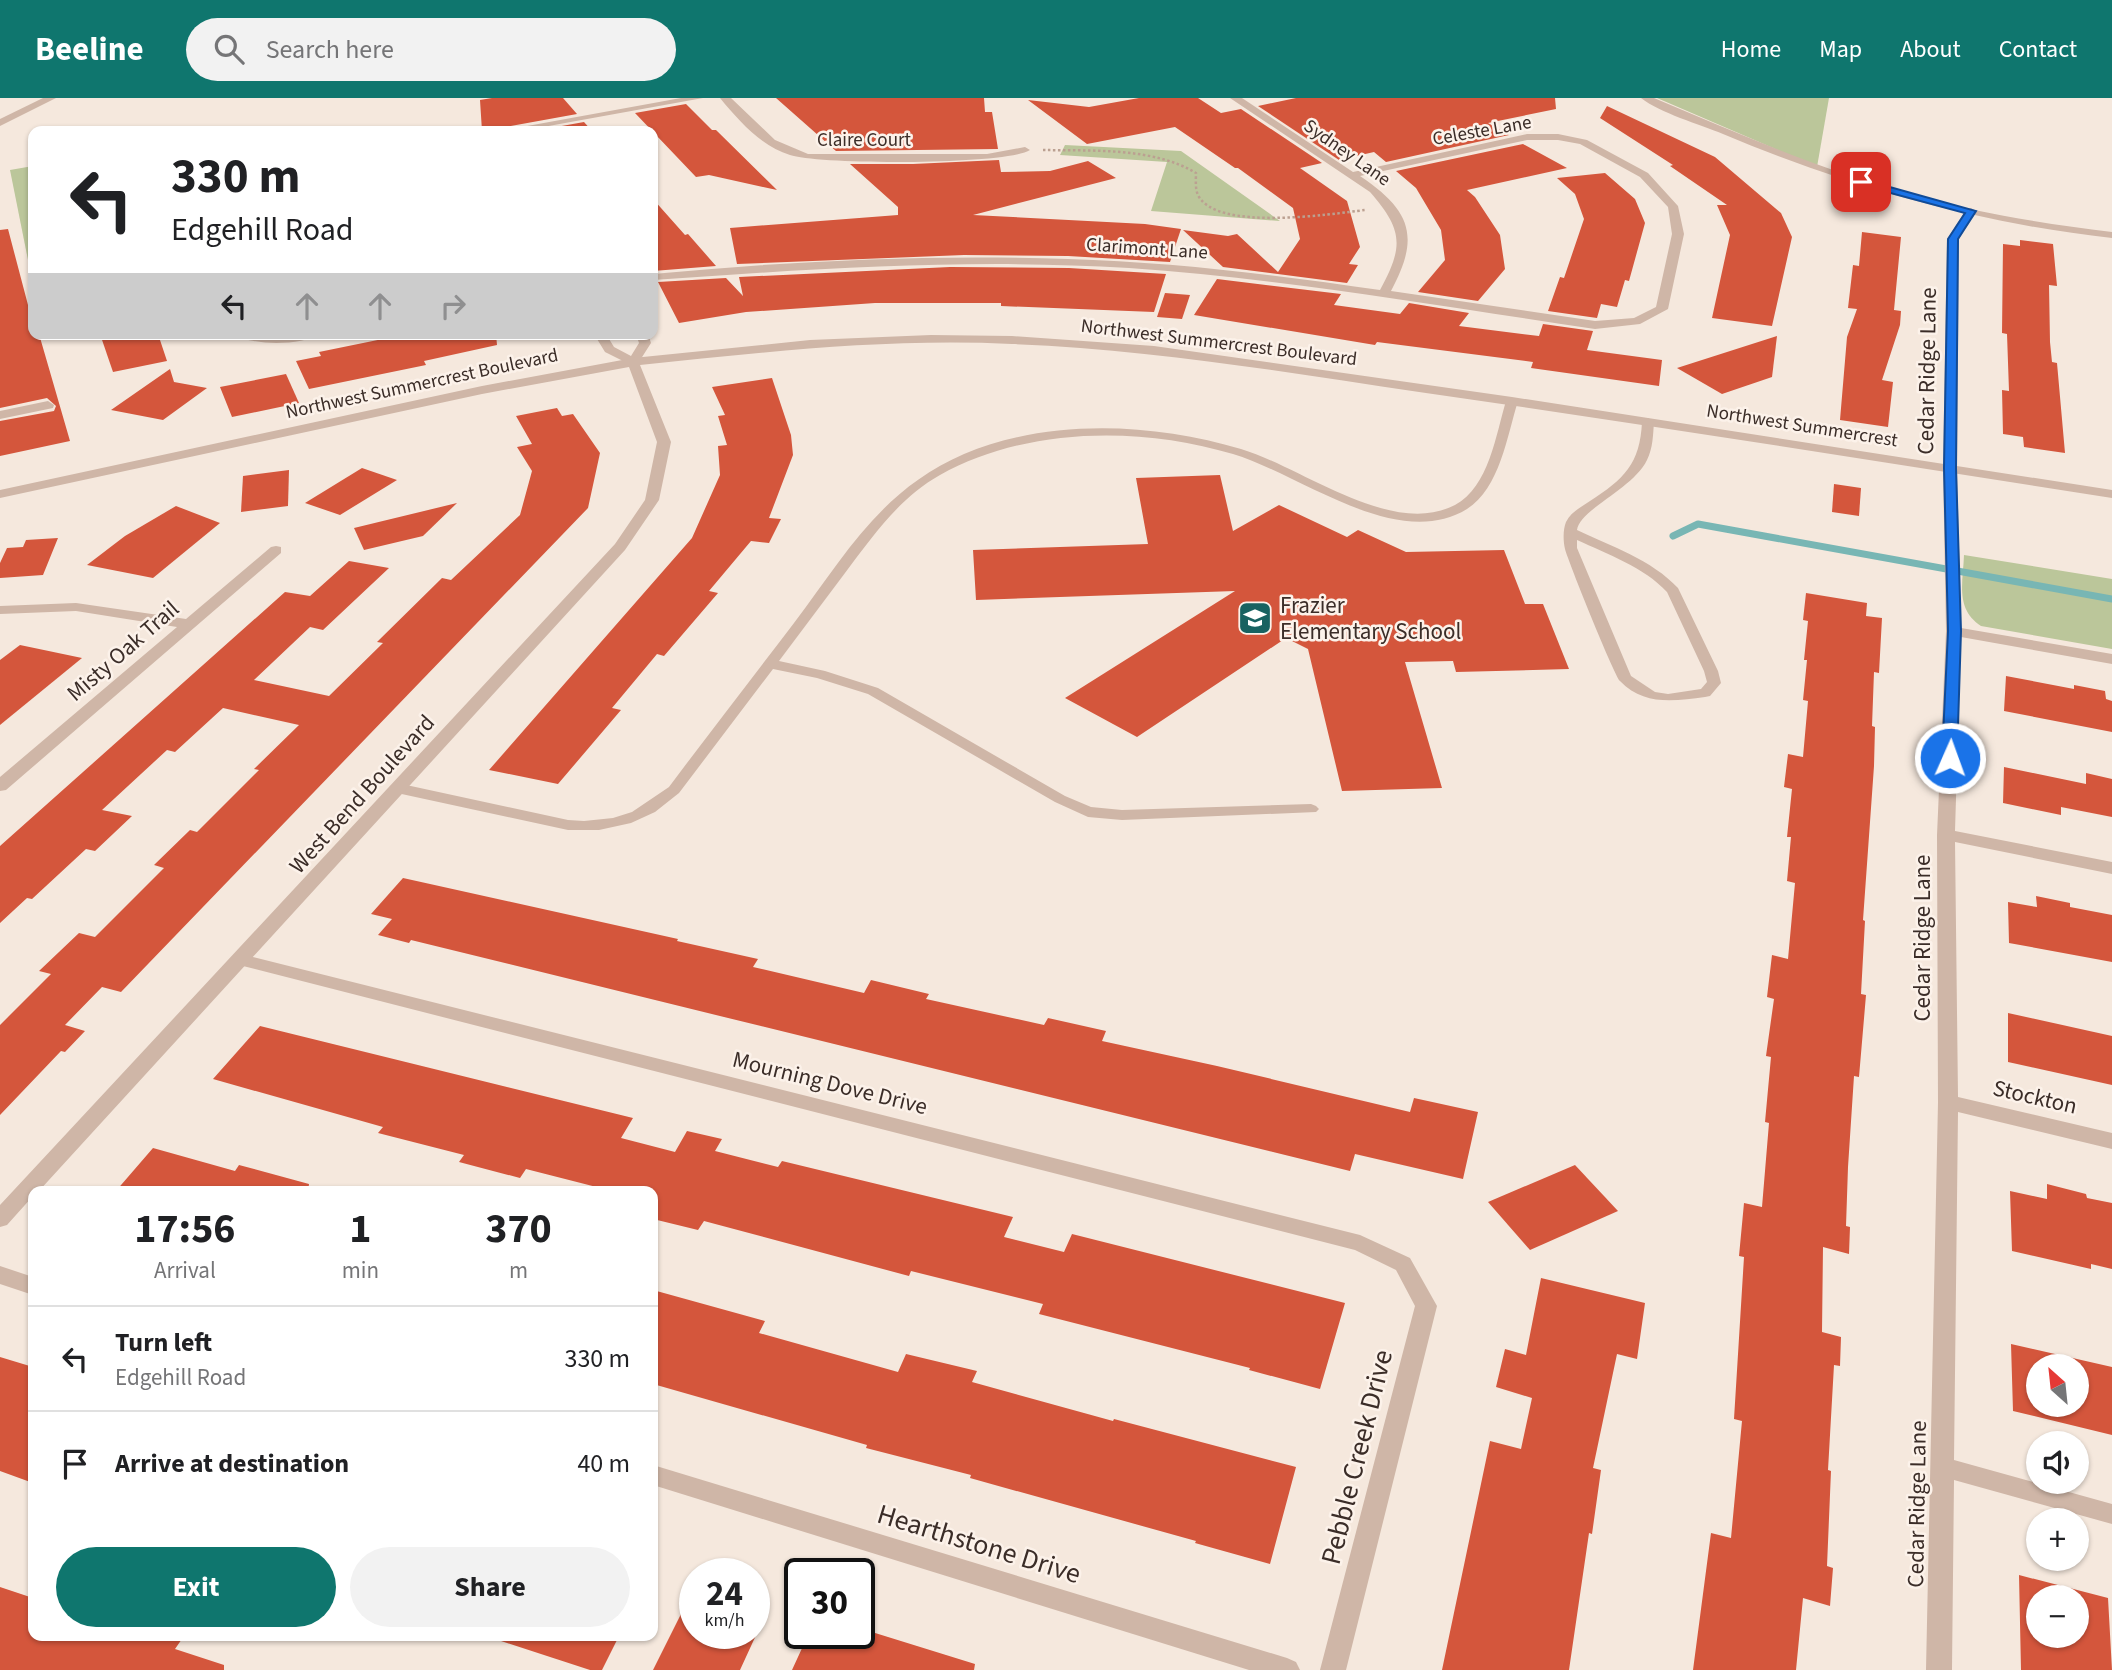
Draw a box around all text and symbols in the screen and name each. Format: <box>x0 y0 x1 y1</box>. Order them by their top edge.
search box <box>186 18 676 81</box>
text: Beeline <box>35 26 144 73</box>
icon: search <box>210 30 248 68</box>
text: Search here <box>266 31 394 68</box>
text: Home <box>1721 32 1781 67</box>
text: Map <box>1819 32 1862 67</box>
text: About <box>1900 32 1961 67</box>
text: Contact <box>1999 32 2077 67</box>
street label: Celeste Lane <box>1430 109 1534 153</box>
street label: Sydney Lane <box>1298 113 1396 193</box>
street label: Claire Court <box>817 127 912 154</box>
text: 330 m <box>171 142 300 212</box>
pin <box>1831 152 1891 212</box>
icon: left <box>56 154 147 245</box>
icon: arrive <box>1842 163 1880 201</box>
text: Edgehill Road <box>171 207 354 253</box>
street label: Clarimont Lane <box>1085 231 1209 267</box>
icon: left <box>215 287 253 325</box>
icon: ahead <box>288 287 326 325</box>
icon: ahead <box>361 287 399 325</box>
icon: right <box>434 287 472 325</box>
street label: Cedar Ridge Lane <box>1909 287 1945 455</box>
street label: Northwest Summercrest Boulevard <box>1079 313 1359 373</box>
street label: Northwest Summercrest Boulevard <box>283 342 561 426</box>
street label: Northwest Summercrest <box>1705 398 1900 455</box>
place label: Frazier Elementary School <box>1280 589 1461 648</box>
street label: Misty Oak Trail <box>60 593 186 709</box>
school or university icon: Frazier Elementary School <box>1236 599 1274 637</box>
street label: West Bend Boulevard <box>281 707 443 881</box>
position arrow <box>1913 721 1987 795</box>
street label: Cedar Ridge Lane <box>1906 854 1939 1022</box>
street label: Mourning Dove Drive <box>729 1043 931 1123</box>
street label: Stockton <box>1990 1071 2080 1123</box>
text: 17:56 <box>134 1199 236 1259</box>
text: 1 <box>349 1199 371 1259</box>
text: 370 <box>485 1199 552 1259</box>
text: Arrival <box>154 1254 216 1287</box>
text: min <box>342 1254 379 1287</box>
text: m <box>509 1254 528 1287</box>
text: Turn left <box>115 1324 212 1361</box>
icon: left <box>56 1340 94 1378</box>
text: 330 m <box>564 1340 630 1377</box>
street label: Pebble Creek Drive <box>1311 1345 1403 1569</box>
north arrow <box>2026 1354 2090 1418</box>
map controls <box>2026 1354 2089 1648</box>
text: Edgehill Road <box>115 1361 246 1394</box>
street label: Cedar Ridge Lane <box>1899 1420 1935 1588</box>
button: sound <box>2026 1431 2089 1494</box>
icon: arrive <box>56 1445 94 1483</box>
text: Arrive at destination <box>115 1445 349 1482</box>
text: 40 m <box>577 1445 630 1482</box>
street label: Hearthstone Drive <box>872 1494 1086 1594</box>
button: + <box>2026 1508 2089 1571</box>
button: Exit <box>56 1547 336 1627</box>
button: Share <box>350 1547 630 1627</box>
speed limit sign: 30 <box>784 1558 875 1649</box>
text: 24 <box>706 1569 743 1619</box>
button: − <box>2026 1585 2089 1648</box>
text: km/h <box>705 1608 744 1633</box>

